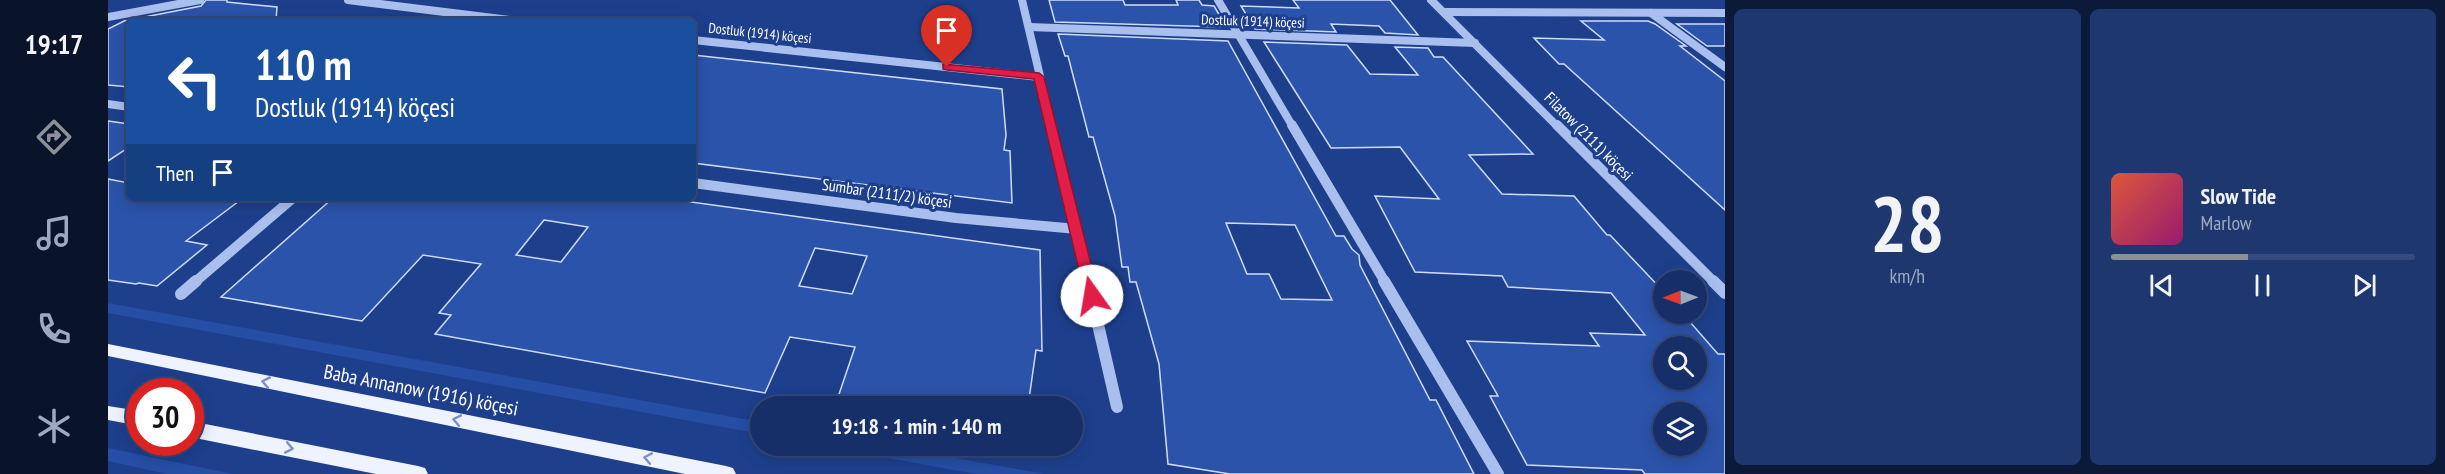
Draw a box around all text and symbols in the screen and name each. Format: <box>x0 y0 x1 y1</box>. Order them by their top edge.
pin <box>921 5 972 67</box>
street label: Dostluk (1914) köçesi <box>1201 10 1305 32</box>
icon: arrive <box>930 14 963 47</box>
street label: Dostluk (1914) köçesi <box>707 19 813 47</box>
text: 19:17 <box>25 27 83 61</box>
text: 110 m <box>255 37 352 92</box>
icon: left <box>156 42 234 120</box>
street label: Filatow (2111) köçesi <box>1540 87 1638 185</box>
text: Dostluk (1914) köçesi <box>255 90 455 124</box>
icon: directions <box>33 116 75 158</box>
icon: arrive <box>206 156 239 189</box>
text: Then <box>156 159 194 187</box>
text: 28 <box>1870 173 1945 274</box>
street label: Sumbar (2111/2) köçesi <box>821 174 953 212</box>
text: Slow Tide <box>2201 182 2276 210</box>
text: Marlow <box>2201 210 2252 236</box>
icon: music <box>33 212 75 254</box>
text: km/h <box>1890 263 1925 289</box>
position arrow <box>1060 264 1124 328</box>
icon: previous <box>2145 269 2178 302</box>
icon: pause <box>2246 269 2279 302</box>
icon: next <box>2348 269 2381 302</box>
north arrow <box>1653 270 1707 324</box>
map controls <box>1653 270 1707 456</box>
icon: phone <box>33 308 75 350</box>
button: search <box>1653 336 1707 390</box>
street label: Baba Annanow (1916) köçesi <box>322 358 520 422</box>
one-way arrow <box>261 376 271 389</box>
speed limit sign: 30 <box>126 378 204 456</box>
button: layers <box>1653 402 1707 456</box>
icon: climate <box>33 405 75 447</box>
text: 19:18 · 1 min · 140 m <box>831 412 1002 440</box>
one-way arrow <box>452 414 462 427</box>
one-way arrow <box>284 441 294 454</box>
one-way arrow <box>643 452 653 465</box>

